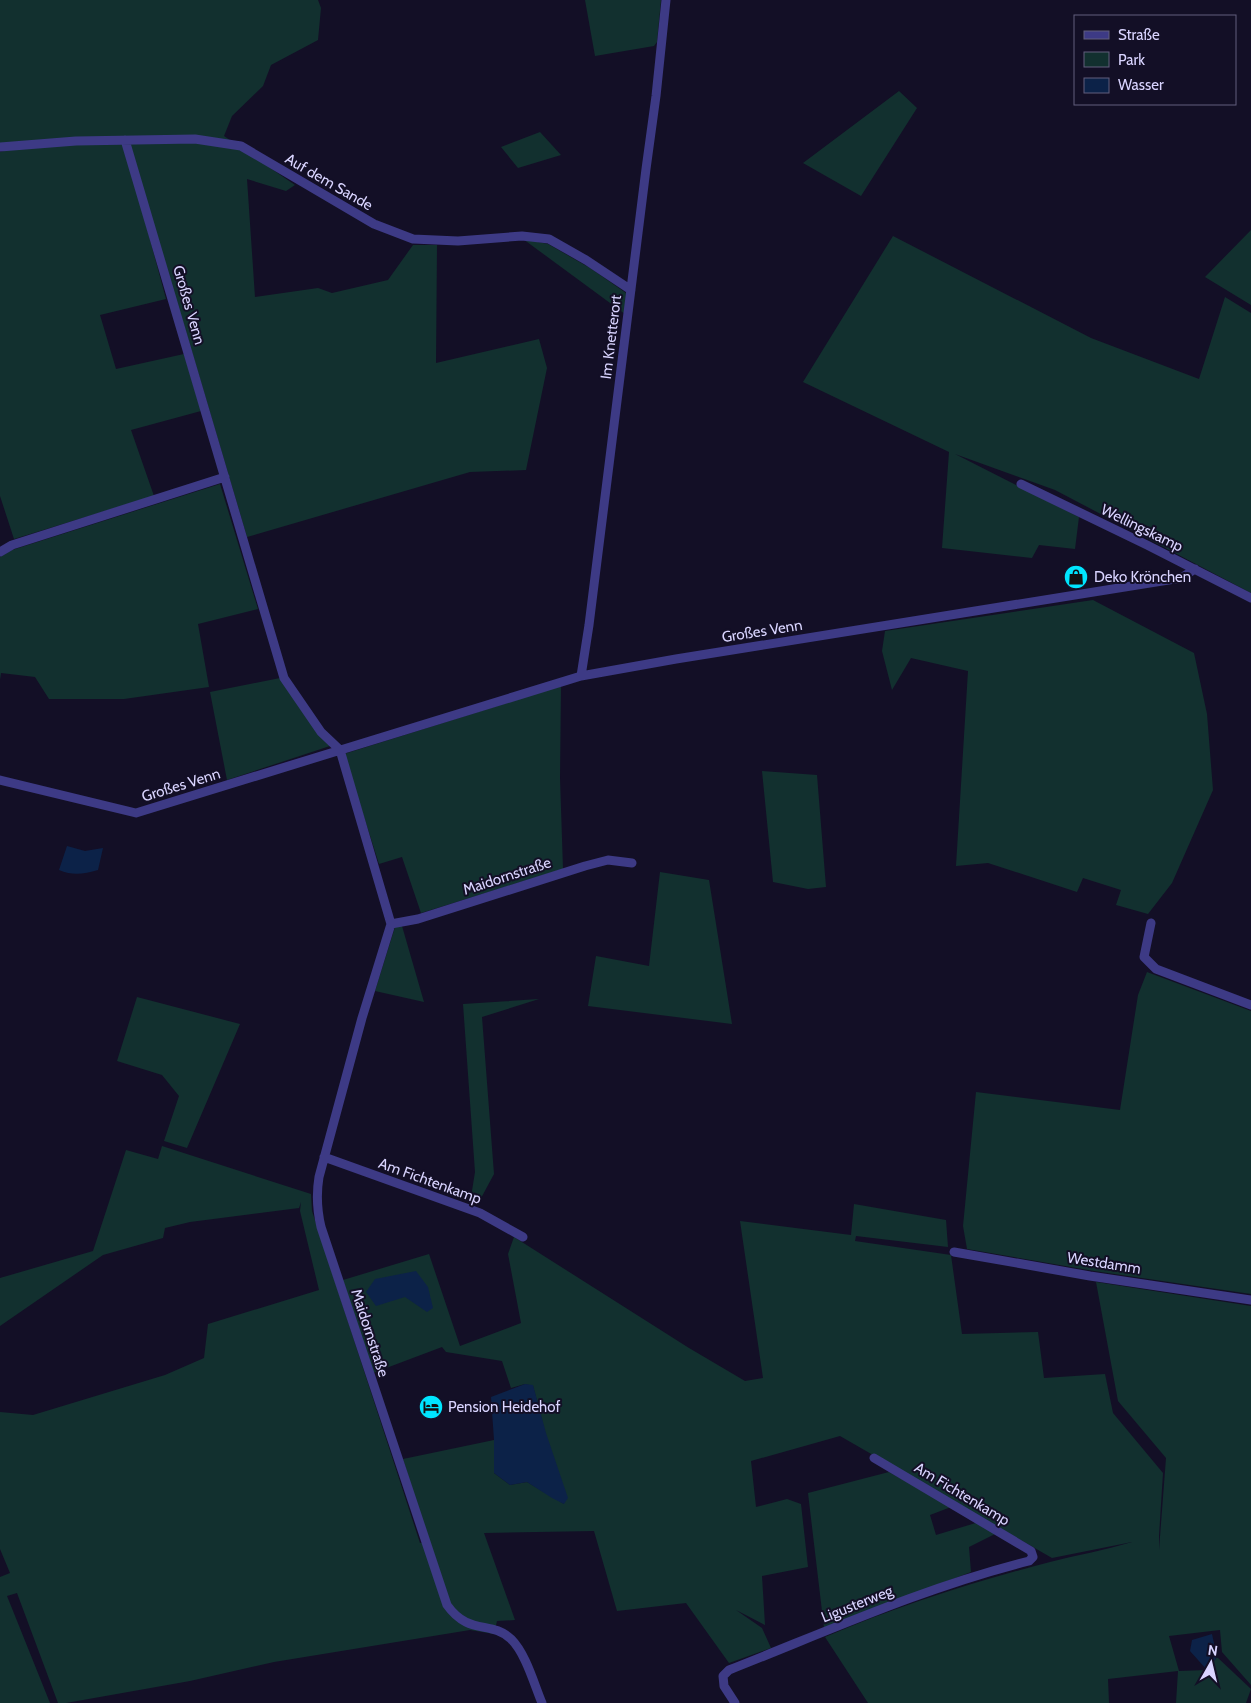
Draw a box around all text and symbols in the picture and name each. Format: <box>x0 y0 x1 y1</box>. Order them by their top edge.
legend <box>1074 15 1236 105</box>
text: Straße <box>1118 26 1160 44</box>
text: Park <box>1118 51 1145 69</box>
text: Wasser <box>1118 76 1164 94</box>
street label: Auf dem Sande <box>282 150 376 214</box>
street label: Großes Venn <box>169 263 209 347</box>
street label: Im Knetterort <box>597 294 625 380</box>
street label: Wellingskamp <box>1098 500 1186 556</box>
shop icon: Deko Krönchen <box>1063 564 1089 590</box>
place label: Deko Krönchen <box>1094 568 1191 586</box>
street label: Großes Venn <box>720 616 804 646</box>
street label: Großes Venn <box>139 765 223 805</box>
street label: Maidornstraße <box>461 853 554 899</box>
street label: Am Fichtenkamp <box>376 1154 484 1208</box>
street label: Westdamm <box>1066 1248 1142 1278</box>
street label: Maidornstraße <box>347 1287 393 1380</box>
hotel icon: Pension Heidehof <box>418 1394 444 1420</box>
place label: Pension Heidehof <box>448 1398 560 1416</box>
street label: Am Fichtenkamp <box>911 1458 1013 1530</box>
street label: Ligusterweg <box>819 1581 896 1627</box>
north arrow <box>1186 1638 1236 1688</box>
text: N <box>1207 1641 1219 1660</box>

